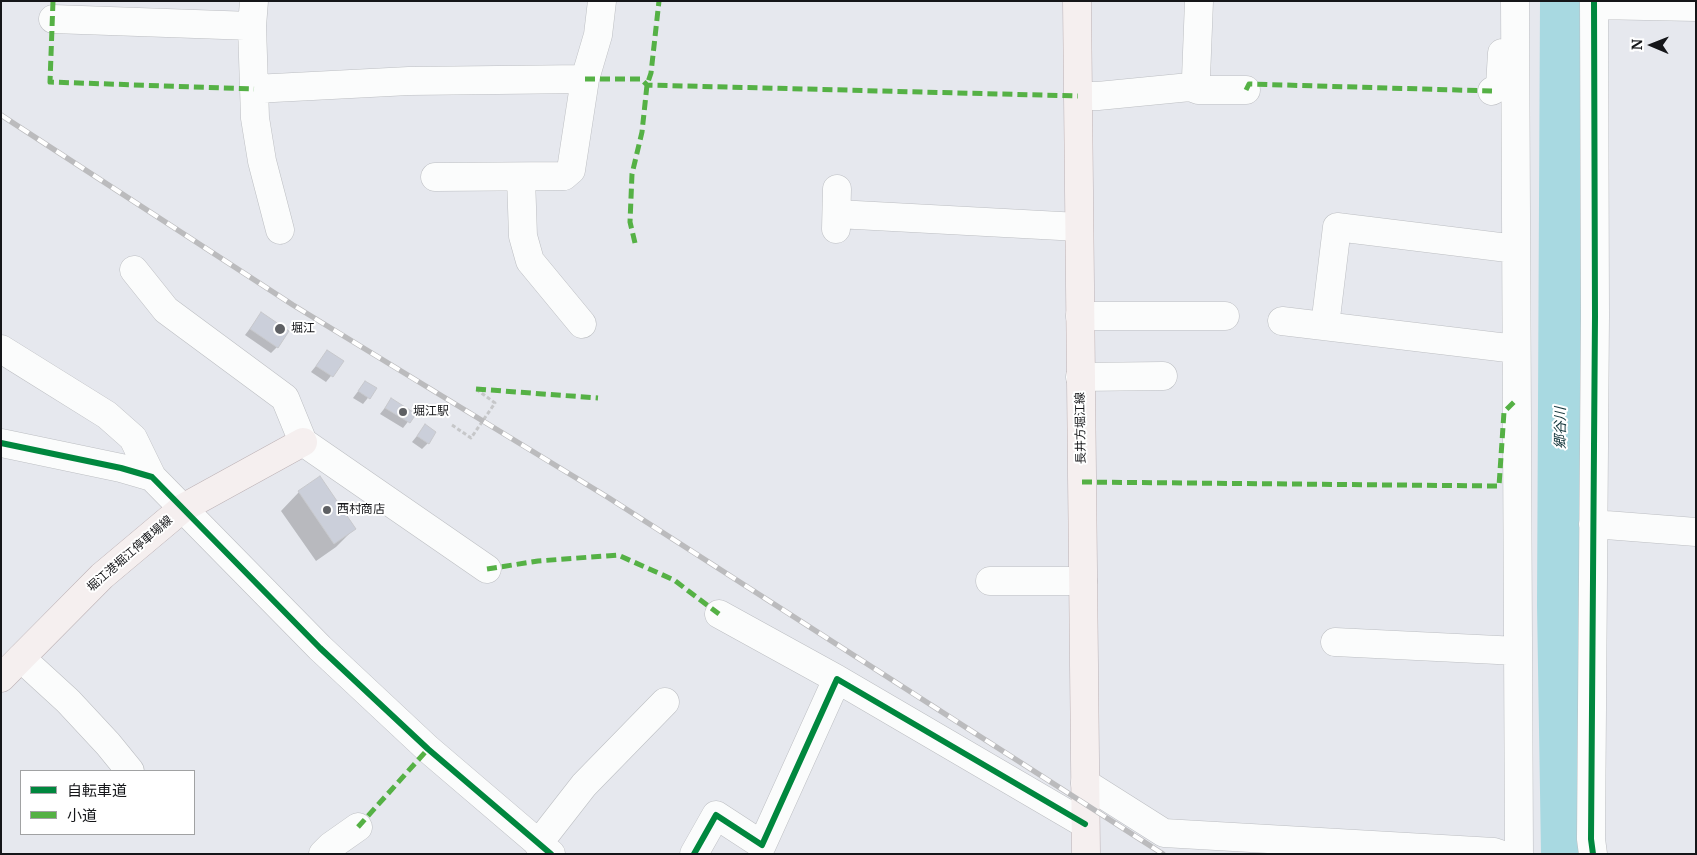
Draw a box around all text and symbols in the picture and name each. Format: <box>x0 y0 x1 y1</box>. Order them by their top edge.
north arrow <box>1627 20 1677 70</box>
text: N <box>1628 39 1646 50</box>
marker: 堀江 <box>273 322 287 336</box>
place label: 堀江 <box>291 322 315 336</box>
street label: 長井方堀江線 <box>1073 392 1089 464</box>
place label: 堀江駅 <box>413 405 449 419</box>
marker: 堀江駅 <box>397 406 409 418</box>
water label: 郷谷川 <box>1553 407 1569 449</box>
place label: 西村商店 <box>337 503 385 517</box>
marker: 西村商店 <box>321 504 333 516</box>
street label: 堀江港堀江停車場線 <box>85 513 175 595</box>
legend <box>20 770 195 835</box>
text: 自転車道 <box>67 781 127 800</box>
text: 小道 <box>67 806 97 825</box>

